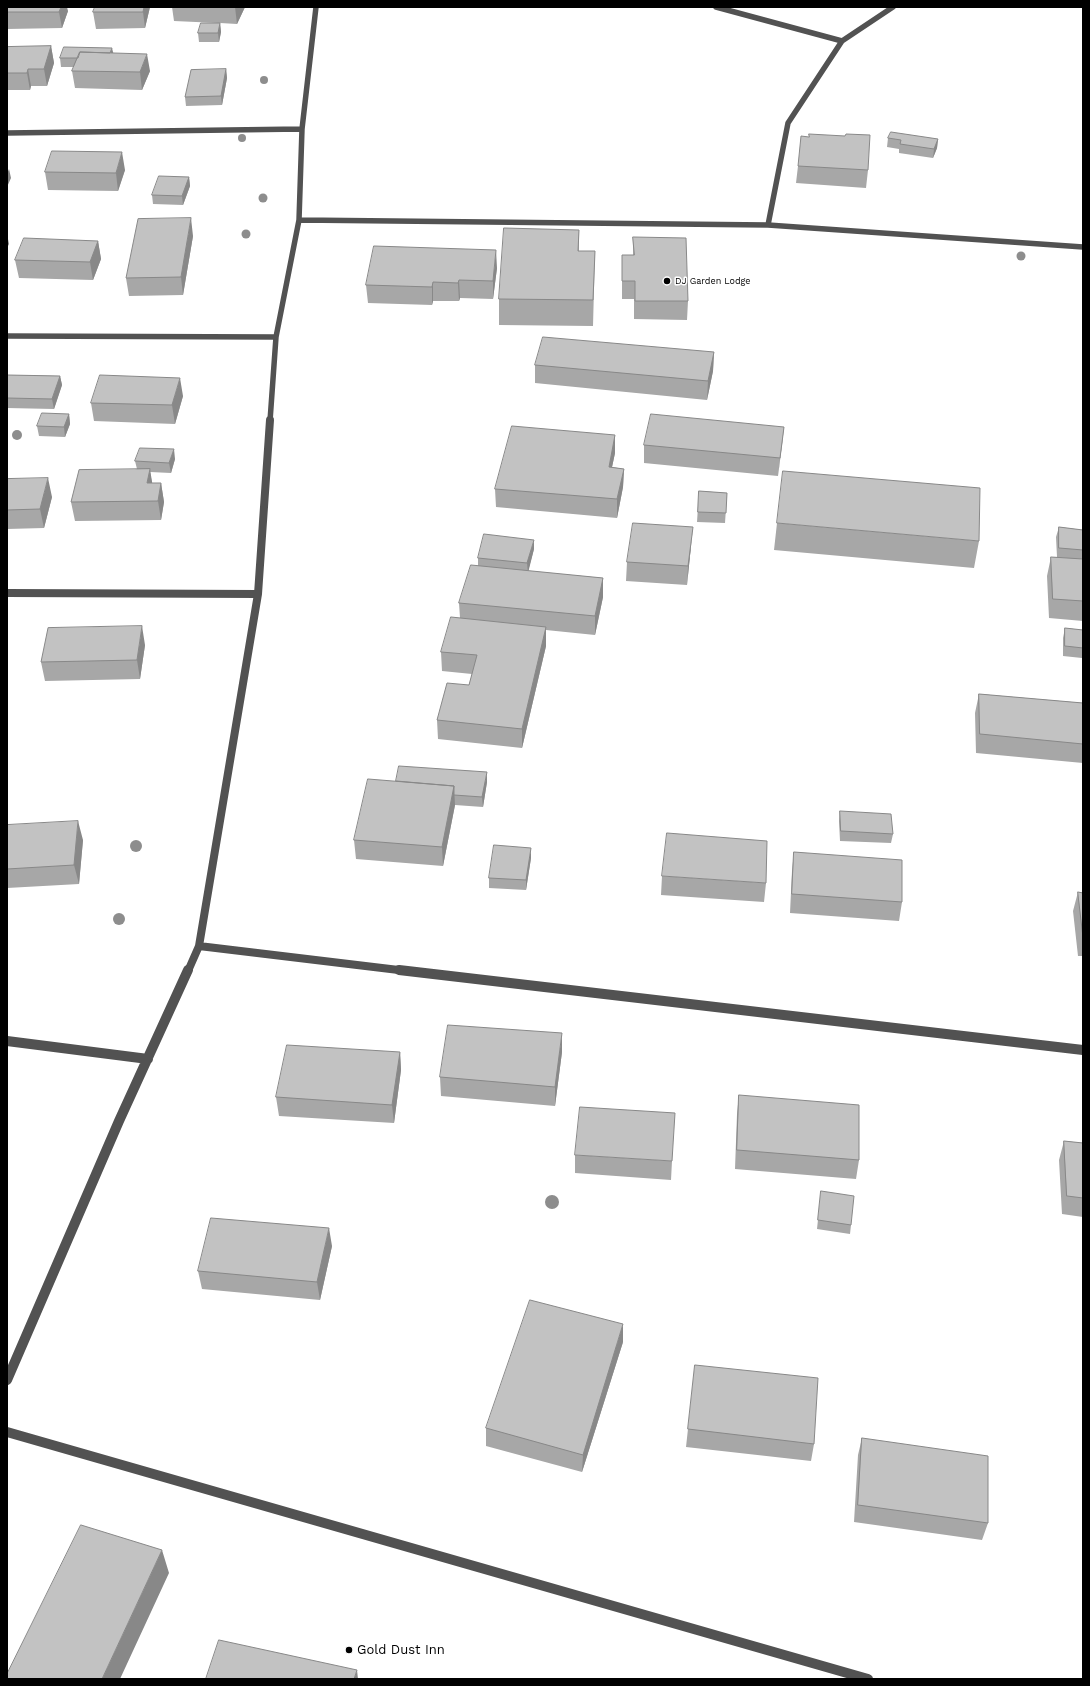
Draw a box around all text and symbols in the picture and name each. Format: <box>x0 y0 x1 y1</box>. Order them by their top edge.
marker: DJ Garden Lodge <box>662 276 672 286</box>
place label: DJ Garden Lodge <box>675 276 751 286</box>
place label: Gold Dust Inn <box>357 1642 445 1658</box>
marker: Gold Dust Inn <box>344 1645 354 1655</box>

